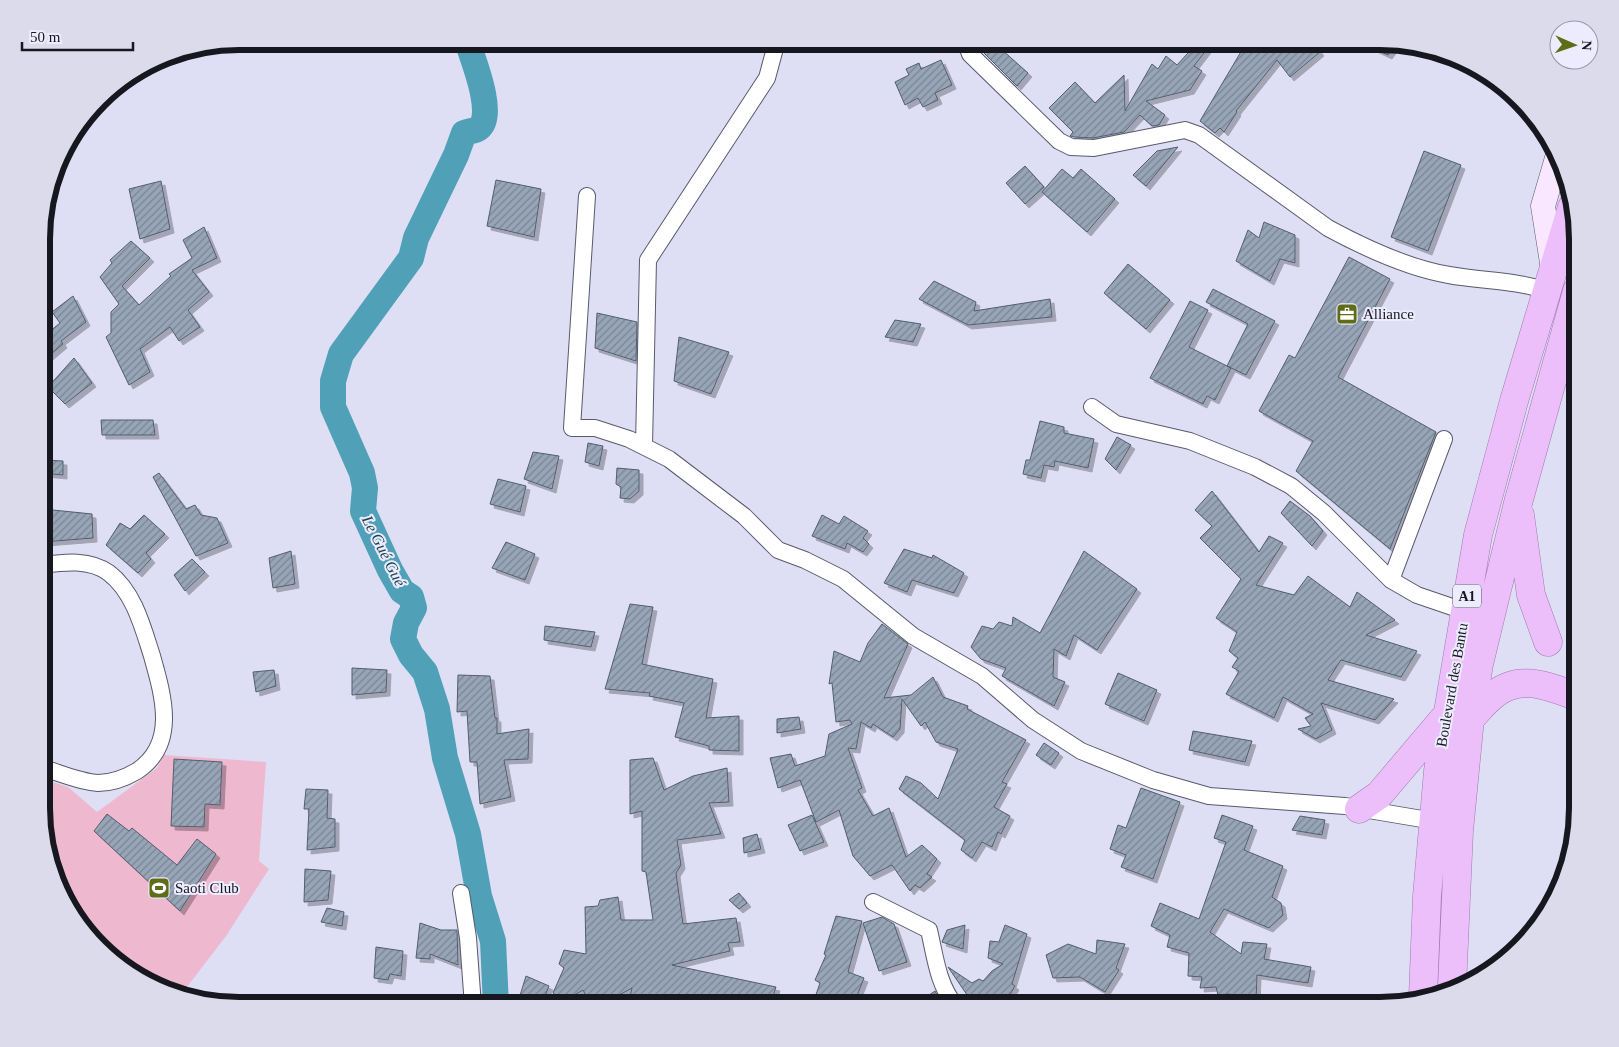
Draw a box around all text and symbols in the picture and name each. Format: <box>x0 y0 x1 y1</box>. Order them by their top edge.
scale bar <box>22 20 134 52</box>
north arrow <box>1549 20 1599 70</box>
text: 50 m <box>30 29 61 45</box>
text: N <box>1579 40 1594 51</box>
office icon: Alliance <box>1335 302 1359 326</box>
place label: Alliance <box>1363 306 1414 322</box>
water label: Le Gué Gué <box>358 512 410 590</box>
road number: A1 <box>1453 584 1481 608</box>
street label: Boulevard des Bantu <box>1433 621 1471 748</box>
sports icon: Saoti Club <box>147 876 171 900</box>
place label: Saoti Club <box>175 880 239 896</box>

